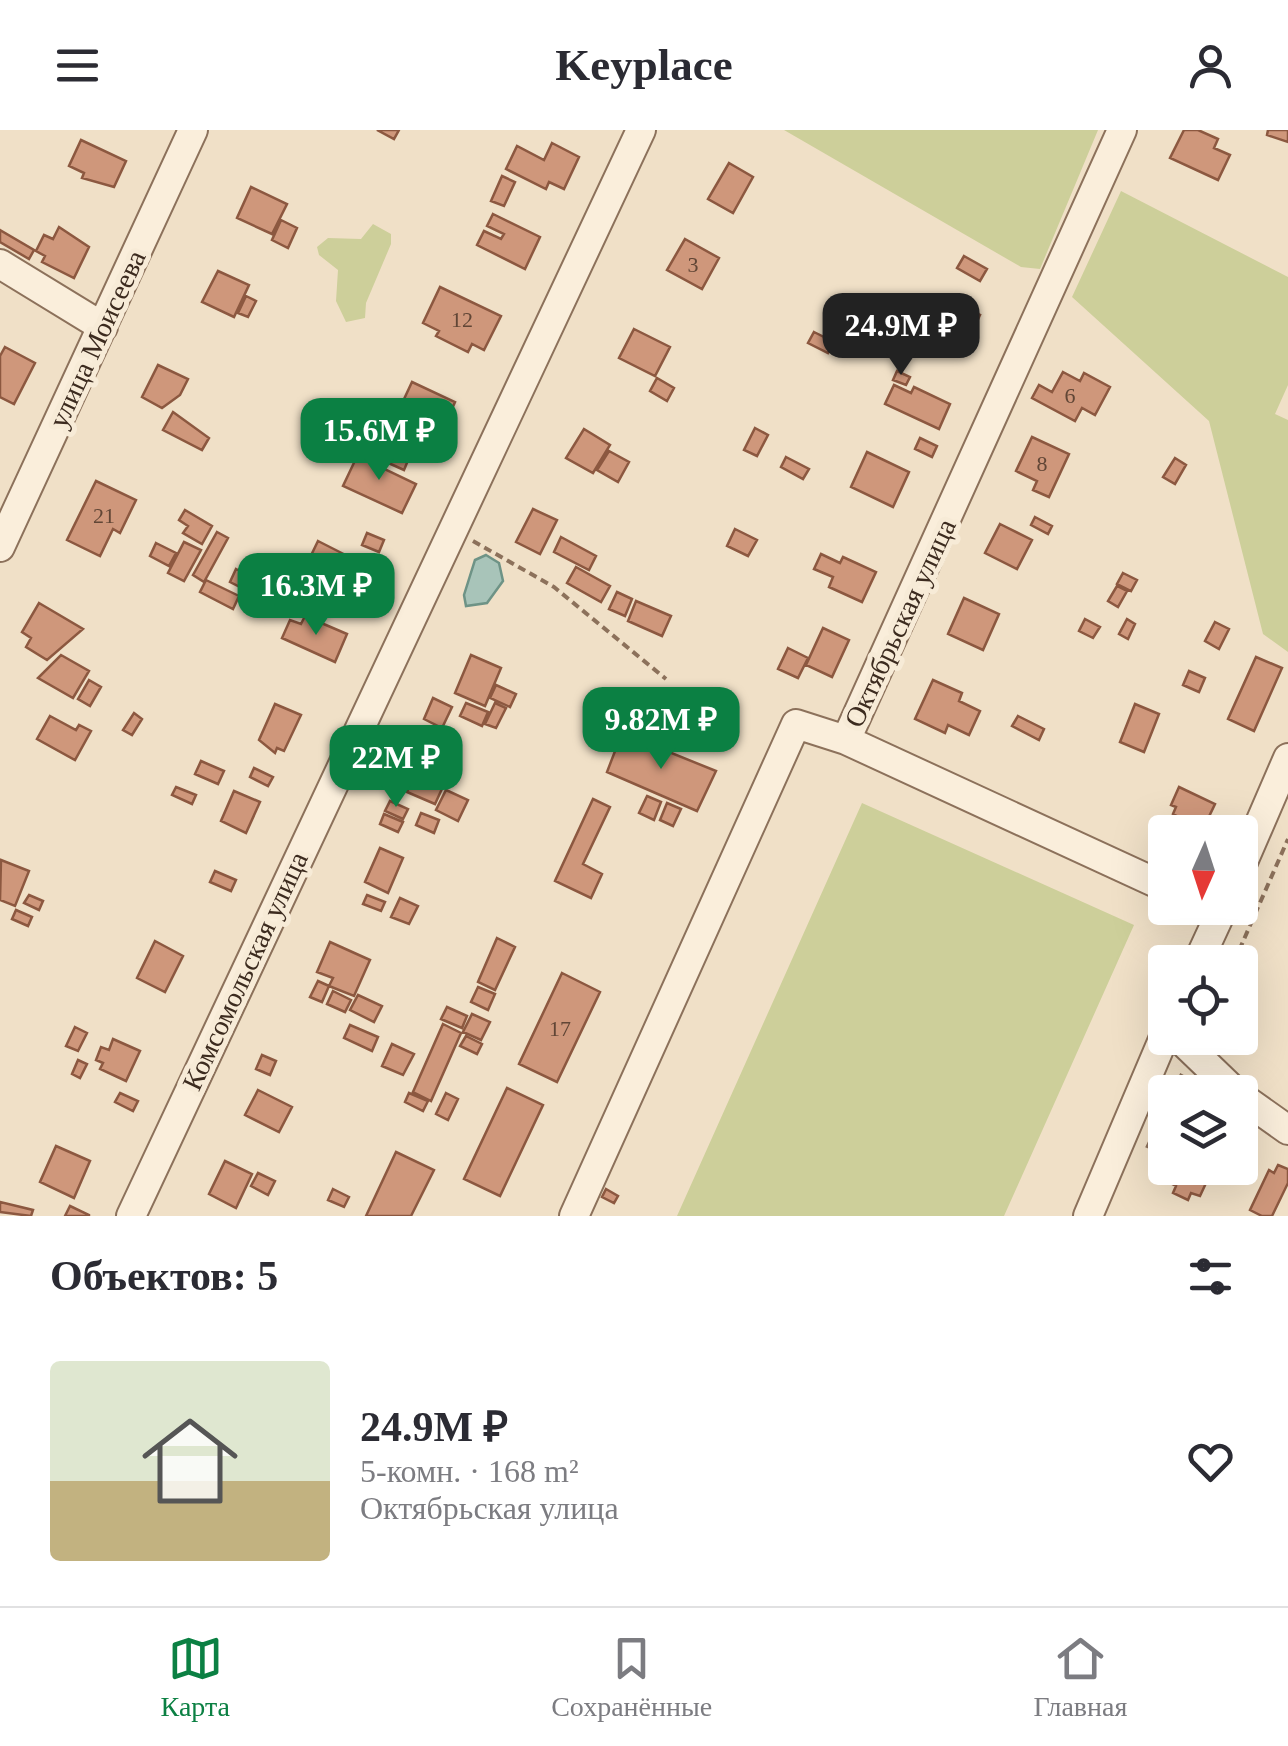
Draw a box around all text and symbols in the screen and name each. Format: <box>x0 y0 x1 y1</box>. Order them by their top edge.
icon: menu <box>50 38 105 93</box>
icon: person <box>1183 38 1238 93</box>
text: Keyplace <box>555 40 733 90</box>
street label: улица Моисеева <box>42 245 152 433</box>
house number: 3 <box>688 252 699 277</box>
pin: 24.9M ₽ <box>809 293 993 378</box>
house number: 12 <box>451 307 473 332</box>
text: 24.9M ₽ <box>845 307 957 343</box>
house number: 6 <box>1065 383 1076 408</box>
pin: 15.6M ₽ <box>287 398 471 483</box>
text: 15.6M ₽ <box>323 412 435 448</box>
house number: 8 <box>1037 451 1048 476</box>
house number: 21 <box>93 503 115 528</box>
street label: Октябрьская улица <box>838 513 962 732</box>
pin: 16.3M ₽ <box>224 553 408 638</box>
text: 16.3M ₽ <box>260 567 372 603</box>
pin: 9.82M ₽ <box>569 687 753 772</box>
text: 9.82M ₽ <box>605 701 717 737</box>
pin: 22M ₽ <box>326 725 466 810</box>
text: 22M ₽ <box>352 739 440 775</box>
north arrow <box>1148 815 1258 925</box>
map controls <box>1148 815 1258 1185</box>
street label: Комсомольская улица <box>176 846 314 1095</box>
button: locate <box>1148 945 1258 1055</box>
house number: 17 <box>549 1016 571 1041</box>
button: layers <box>1148 1075 1258 1185</box>
icon: filters <box>1183 1249 1238 1304</box>
text: Объектов: 5 <box>50 1253 278 1299</box>
icon: home <box>130 1401 250 1521</box>
text: 24.9M ₽ <box>360 1404 508 1450</box>
icon: heart <box>1183 1434 1238 1489</box>
text: 5-комн. · 168 m² <box>360 1453 578 1489</box>
text: Октябрьская улица <box>360 1490 619 1526</box>
tab: Карта <box>161 1631 230 1723</box>
tab: Сохранённые <box>551 1631 712 1723</box>
tab: Главная <box>1033 1631 1127 1723</box>

